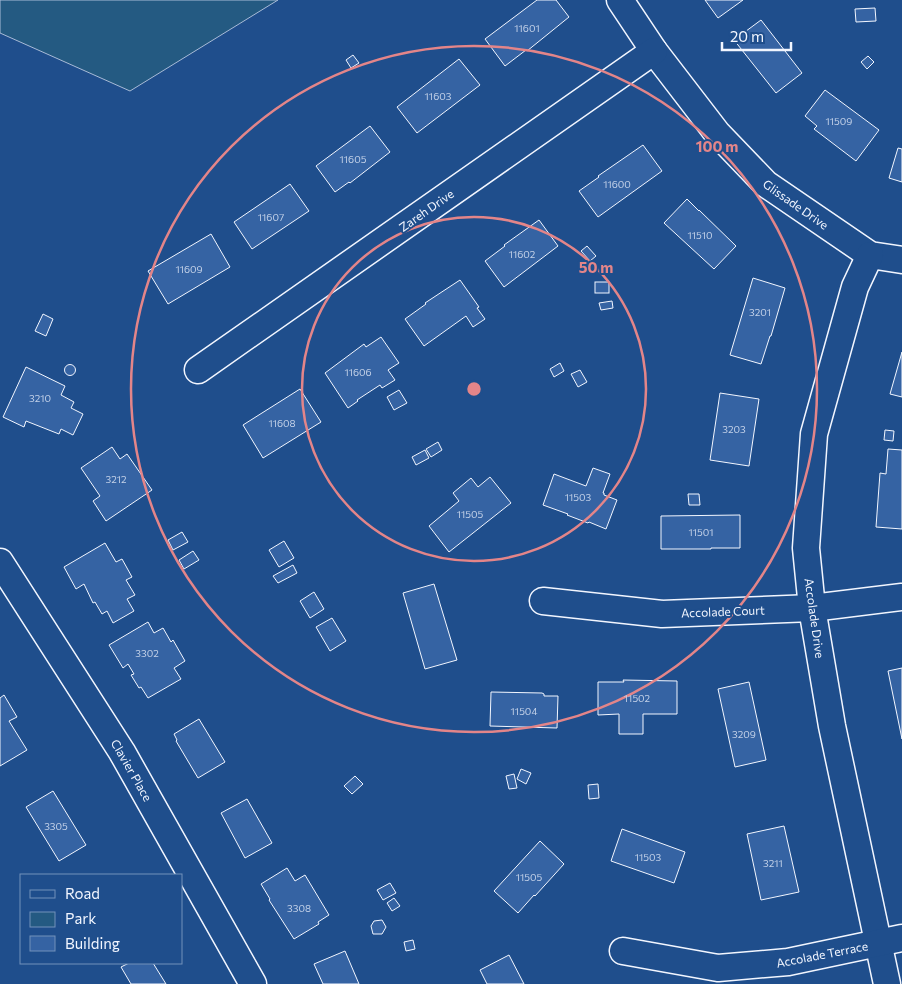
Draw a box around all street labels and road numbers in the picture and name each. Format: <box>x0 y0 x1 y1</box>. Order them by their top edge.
street label: Glissade Drive <box>761 176 831 232</box>
street label: Zareh Drive <box>396 186 456 234</box>
street label: Accolade Drive <box>802 577 828 659</box>
street label: Accolade Court <box>681 603 765 619</box>
street label: Clavier Place <box>109 737 155 803</box>
street label: Accolade Terrace <box>775 938 869 970</box>

